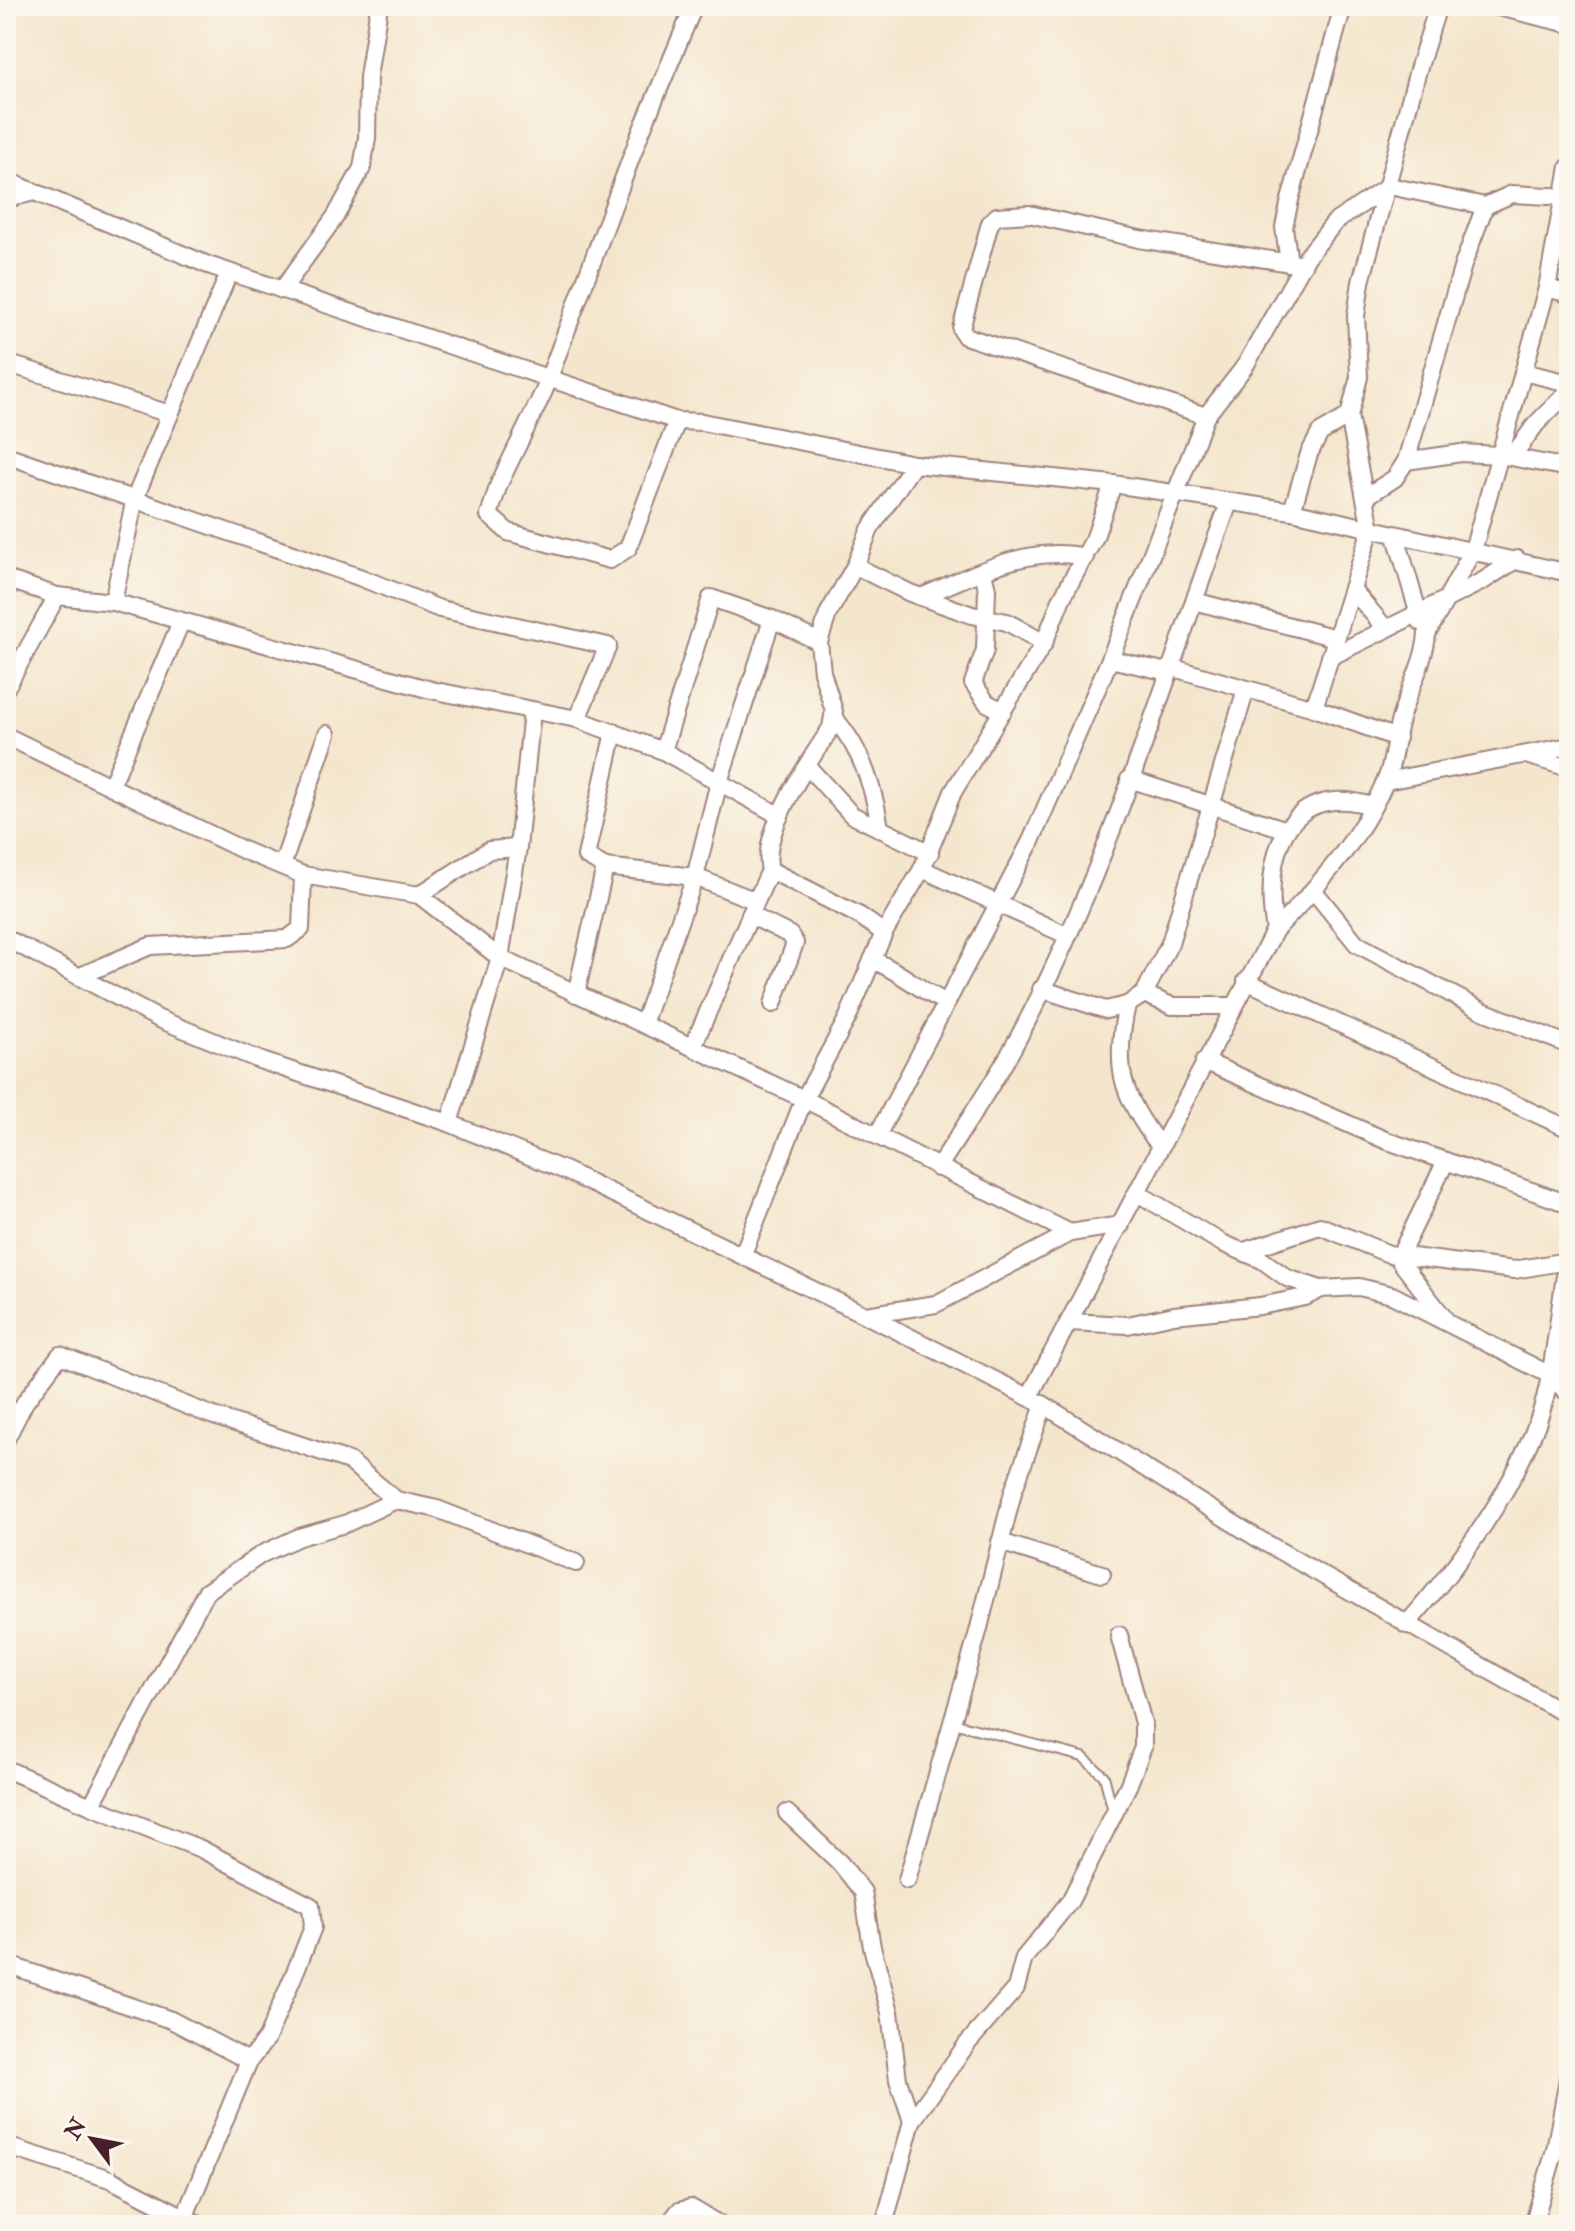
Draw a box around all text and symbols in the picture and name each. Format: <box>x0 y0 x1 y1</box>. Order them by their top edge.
north arrow <box>52 2099 132 2179</box>
text: N <box>58 2113 93 2146</box>

